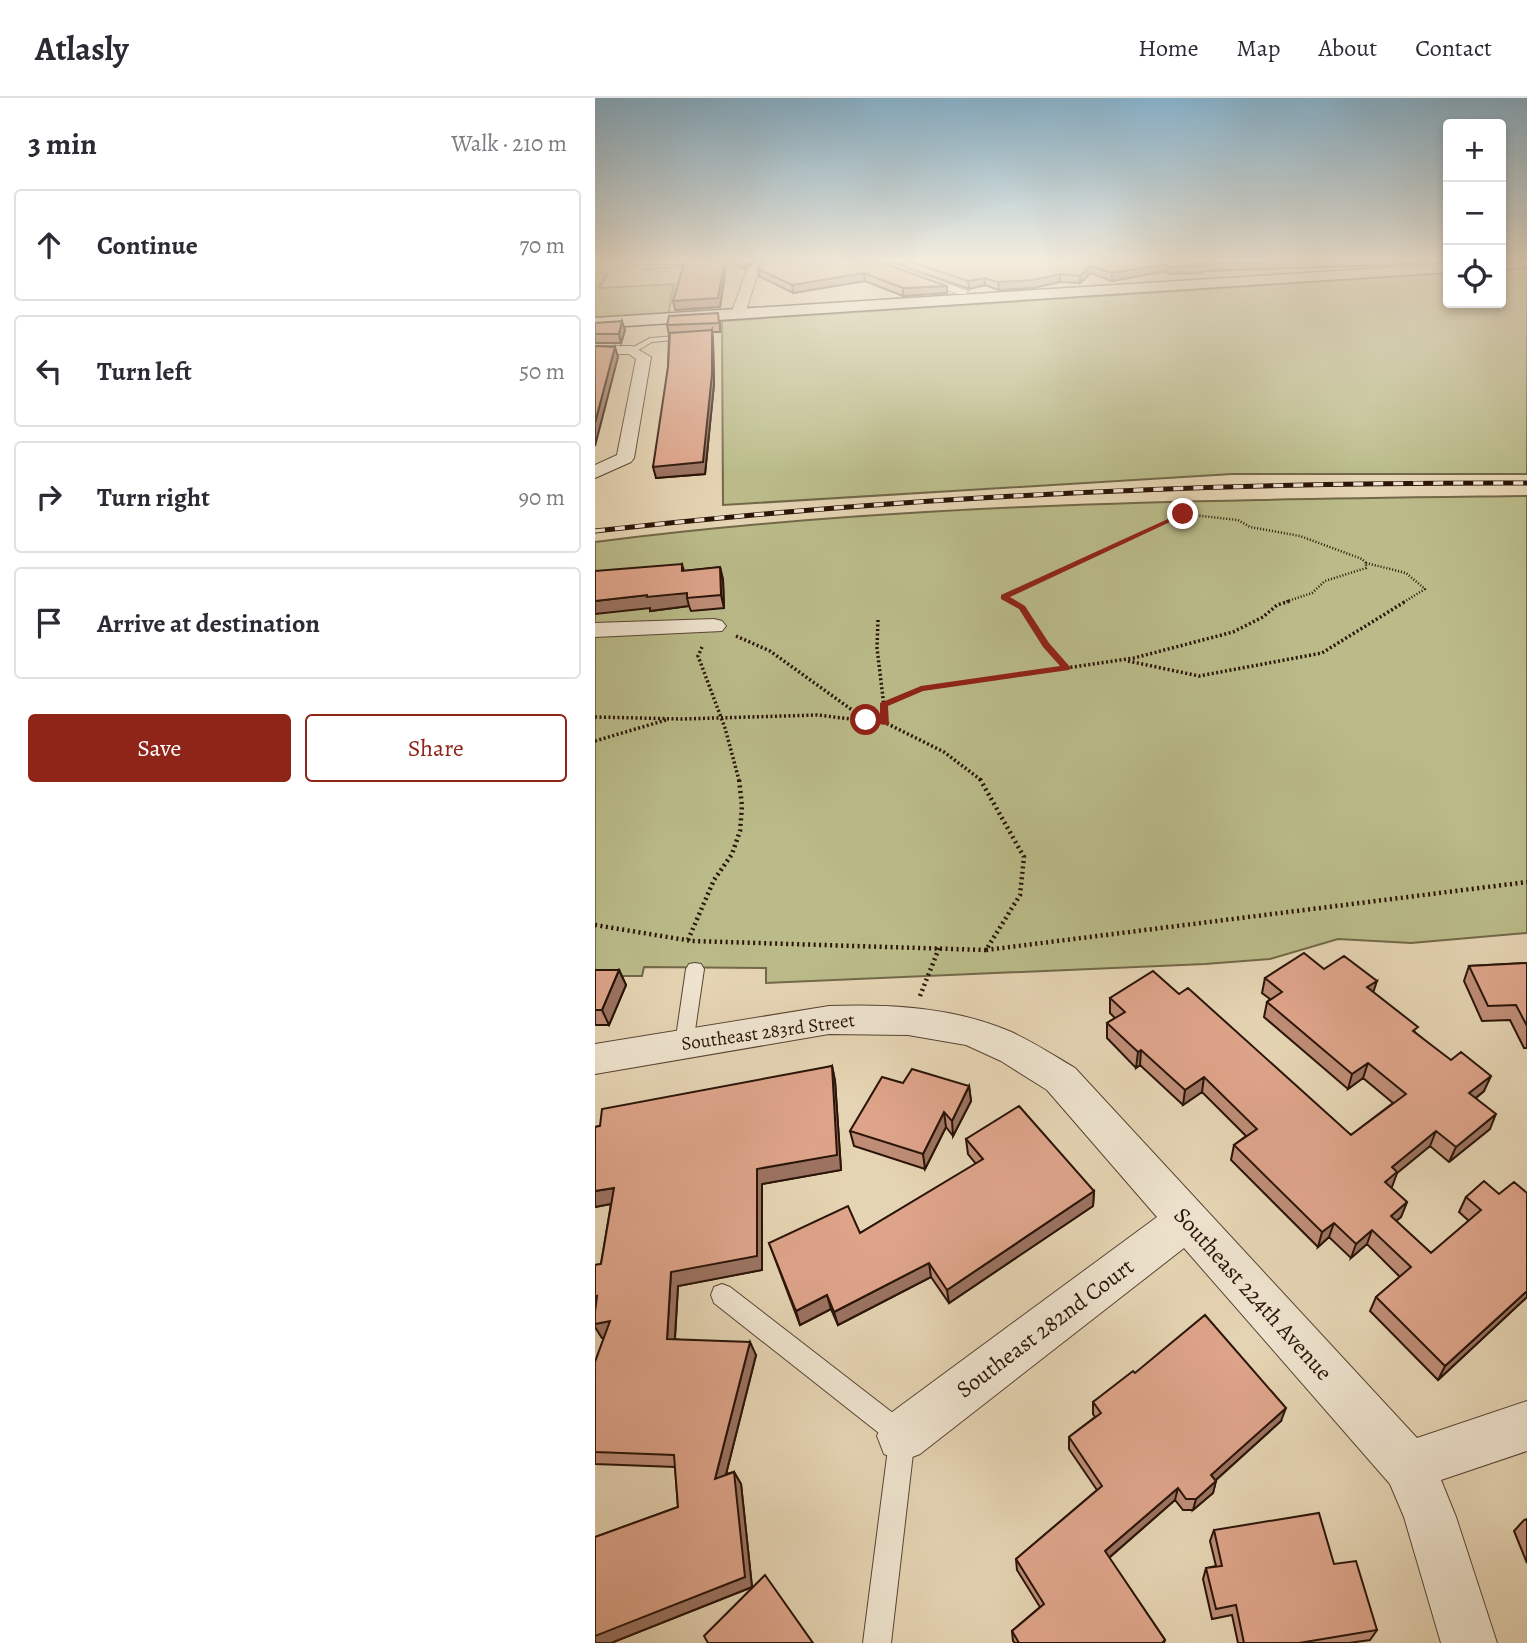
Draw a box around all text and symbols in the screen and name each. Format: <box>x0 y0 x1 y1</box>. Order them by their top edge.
text: Atlasly <box>35 26 129 71</box>
text: Home <box>1138 32 1199 64</box>
text: Map <box>1237 32 1281 64</box>
text: About <box>1319 32 1377 64</box>
text: Contact <box>1415 32 1492 64</box>
map controls <box>1443 119 1506 308</box>
button: + <box>1443 119 1506 182</box>
text: 3 min <box>28 124 97 164</box>
text: Walk · 210 m <box>451 128 567 159</box>
button: − <box>1443 182 1506 245</box>
icon: ahead <box>30 226 68 264</box>
text: Continue <box>97 228 198 263</box>
text: 70 m <box>519 230 565 261</box>
button: locate <box>1443 245 1506 308</box>
icon: left <box>30 352 68 390</box>
text: Turn left <box>97 354 192 389</box>
text: 50 m <box>519 356 565 387</box>
icon: right <box>30 478 68 516</box>
text: Turn right <box>97 480 210 515</box>
text: 90 m <box>519 482 565 513</box>
route end <box>1167 498 1198 529</box>
icon: arrive <box>30 604 68 642</box>
text: Arrive at destination <box>97 606 320 641</box>
route start <box>850 704 881 735</box>
button: Save <box>28 714 291 782</box>
button: Share <box>305 714 567 782</box>
street label: Southeast 283rd Street <box>680 1007 856 1057</box>
street label: Southeast 224th Avenue <box>1167 1201 1339 1387</box>
street label: Southeast 282nd Court <box>950 1251 1140 1405</box>

